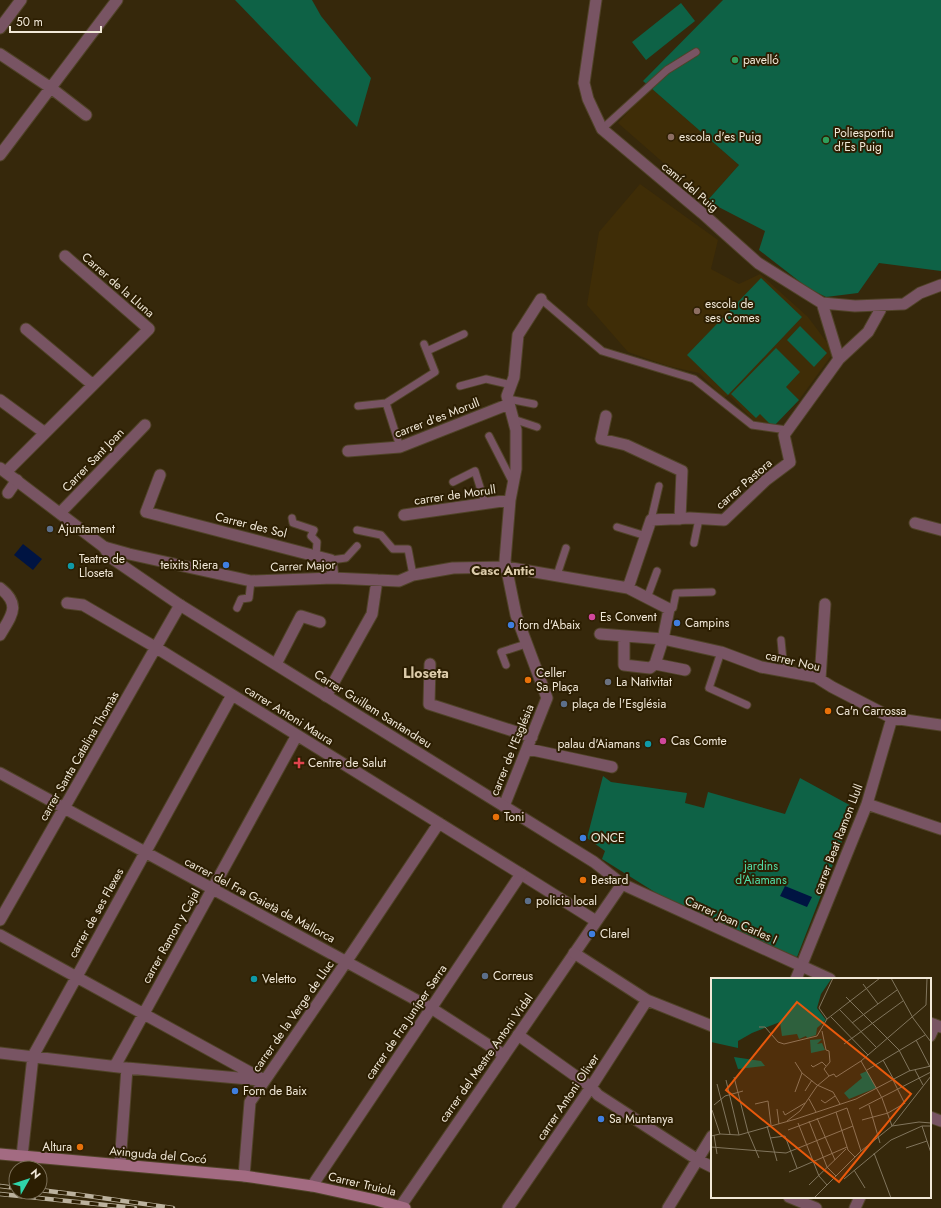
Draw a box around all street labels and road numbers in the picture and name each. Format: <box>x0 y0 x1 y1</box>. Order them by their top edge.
street label: camí del Puig <box>658 158 722 216</box>
street label: Carrer de la Lluna <box>78 248 158 322</box>
street label: carrer d'es Morull <box>392 393 482 443</box>
street label: Carrer Sant Joan <box>58 424 128 496</box>
street label: carrer Pastora <box>712 454 776 514</box>
street label: carrer de Morull <box>413 480 497 510</box>
street label: Carrer des Sol <box>213 507 289 543</box>
street label: Carrer Major <box>270 556 337 576</box>
street label: carrer Nou <box>764 646 822 676</box>
street label: Carrer Guillem Santandreu <box>310 665 436 753</box>
street label: carrer Antoni Maura <box>241 680 337 750</box>
street label: carrer Santa Catalina Thomàs <box>34 688 124 824</box>
street label: carrer de l'Església <box>485 701 539 798</box>
street label: carrer Beat Ramon Llull <box>809 781 867 897</box>
street label: carrer del Fra Gaietà de Mallorca <box>181 853 339 948</box>
street label: carrer de ses Flexes <box>64 865 128 961</box>
street label: carrer Ramon y Cajal <box>137 885 205 987</box>
street label: Carrer Joan Carles I <box>682 892 780 948</box>
street label: carrer de la Verge de Lluc <box>248 956 339 1076</box>
street label: carrer de Fra Juníper Serra <box>361 961 451 1083</box>
street label: carrer del Mestre Antoni Vidal <box>435 990 537 1126</box>
street label: carrer Antoni Oliver <box>532 1049 604 1144</box>
street label: Avinguda del Cocó <box>108 1142 208 1168</box>
street label: Carrer Truiola <box>326 1167 398 1201</box>

